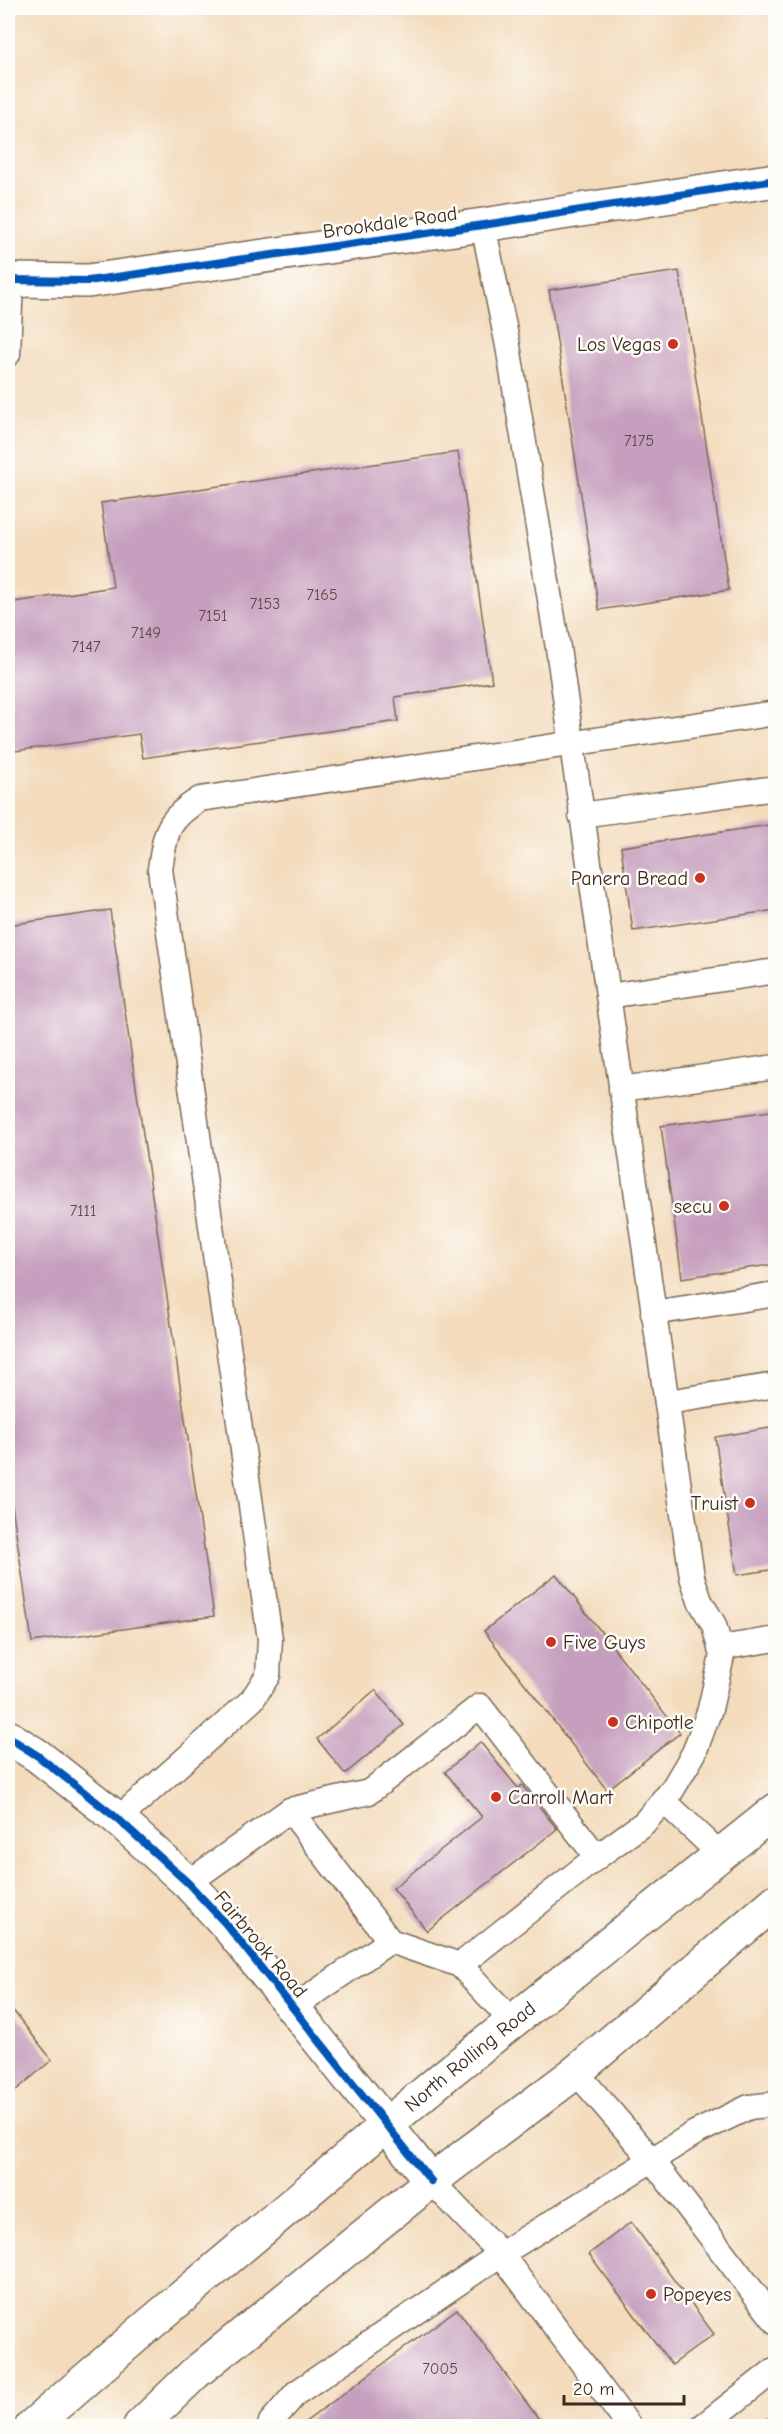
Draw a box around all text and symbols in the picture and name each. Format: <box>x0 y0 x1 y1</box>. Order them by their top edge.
street label: Brookdale Road <box>321 202 459 243</box>
place label: Los Vegas <box>577 333 661 356</box>
marker: Los Vegas <box>666 337 680 351</box>
house number: 7175 <box>624 432 654 450</box>
house number: 7165 <box>306 586 338 604</box>
house number: 7153 <box>250 595 280 613</box>
house number: 7151 <box>199 607 227 625</box>
house number: 7149 <box>131 624 161 642</box>
house number: 7147 <box>71 638 101 656</box>
place label: Panera Bread <box>571 867 688 890</box>
marker: Panera Bread <box>693 871 707 885</box>
place label: secu <box>674 1195 712 1218</box>
marker: secu <box>717 1199 731 1213</box>
house number: 7111 <box>70 1202 96 1220</box>
place label: Truist <box>691 1492 739 1515</box>
marker: Truist <box>743 1496 757 1510</box>
place label: Five Guys <box>563 1631 646 1654</box>
marker: Five Guys <box>544 1635 558 1649</box>
place label: Chipotle <box>625 1711 694 1734</box>
marker: Chipotle <box>606 1715 620 1729</box>
place label: Carroll Mart <box>508 1786 614 1809</box>
marker: Carroll Mart <box>489 1790 503 1804</box>
street label: Fairbrook Road <box>209 1886 312 2002</box>
street label: North Rolling Road <box>400 1997 540 2117</box>
place label: Popeyes <box>663 2283 732 2306</box>
marker: Popeyes <box>644 2287 658 2301</box>
house number: 7005 <box>422 2360 458 2378</box>
scale bar <box>564 2368 684 2406</box>
text: 20 m <box>573 2379 614 2400</box>

